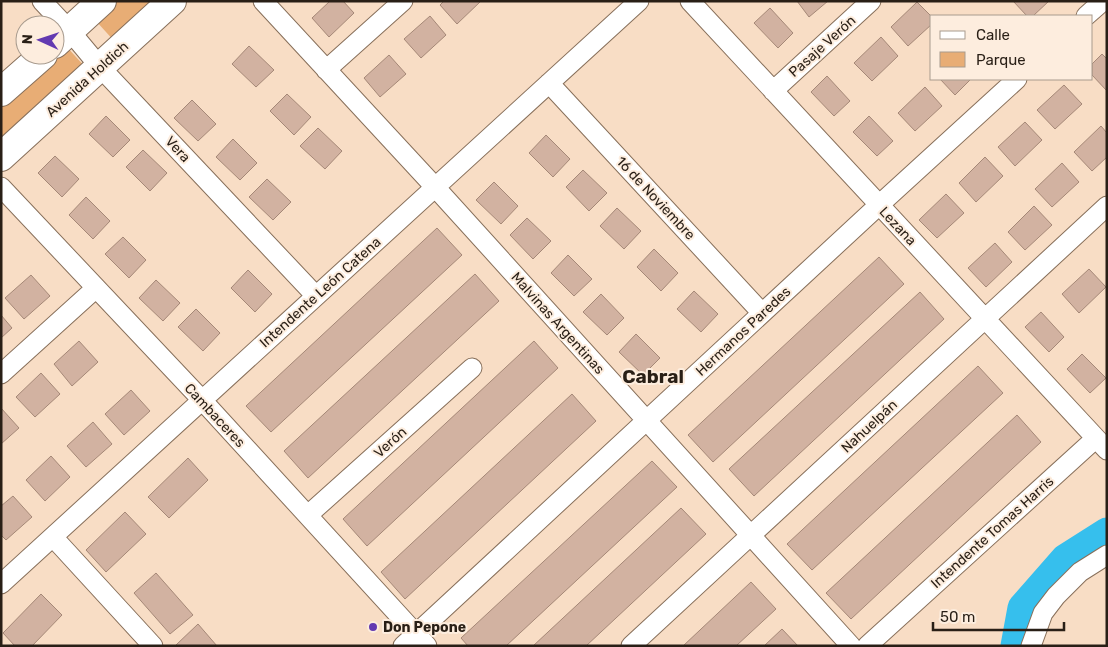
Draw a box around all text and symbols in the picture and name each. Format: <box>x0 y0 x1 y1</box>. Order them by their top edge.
street label: Pasaje Verón <box>785 12 859 81</box>
north arrow <box>15 15 65 65</box>
legend <box>930 15 1093 80</box>
text: Calle <box>976 26 1010 44</box>
text: N <box>19 34 36 45</box>
street label: Avenida Holdich <box>43 38 132 121</box>
text: Parque <box>976 51 1026 69</box>
street label: Vera <box>161 133 194 166</box>
street label: 16 de Noviembre <box>613 153 699 244</box>
street label: Lezana <box>876 203 920 249</box>
street label: Intendente León Catena <box>256 233 384 351</box>
street label: Malvinas Argentinas <box>507 269 608 378</box>
street label: Hermanos Paredes <box>692 283 794 380</box>
district label: Cabral <box>622 365 684 388</box>
street label: Cambaceres <box>181 380 249 451</box>
street label: Nahuelpán <box>838 396 901 457</box>
street label: Verón <box>371 423 410 461</box>
street label: Intendente Tomas Harris <box>927 473 1057 592</box>
scale bar <box>933 600 1064 632</box>
text: 50 m <box>940 608 975 626</box>
place label: Don Pepone <box>383 619 466 636</box>
marker: Don Pepone <box>367 621 379 633</box>

